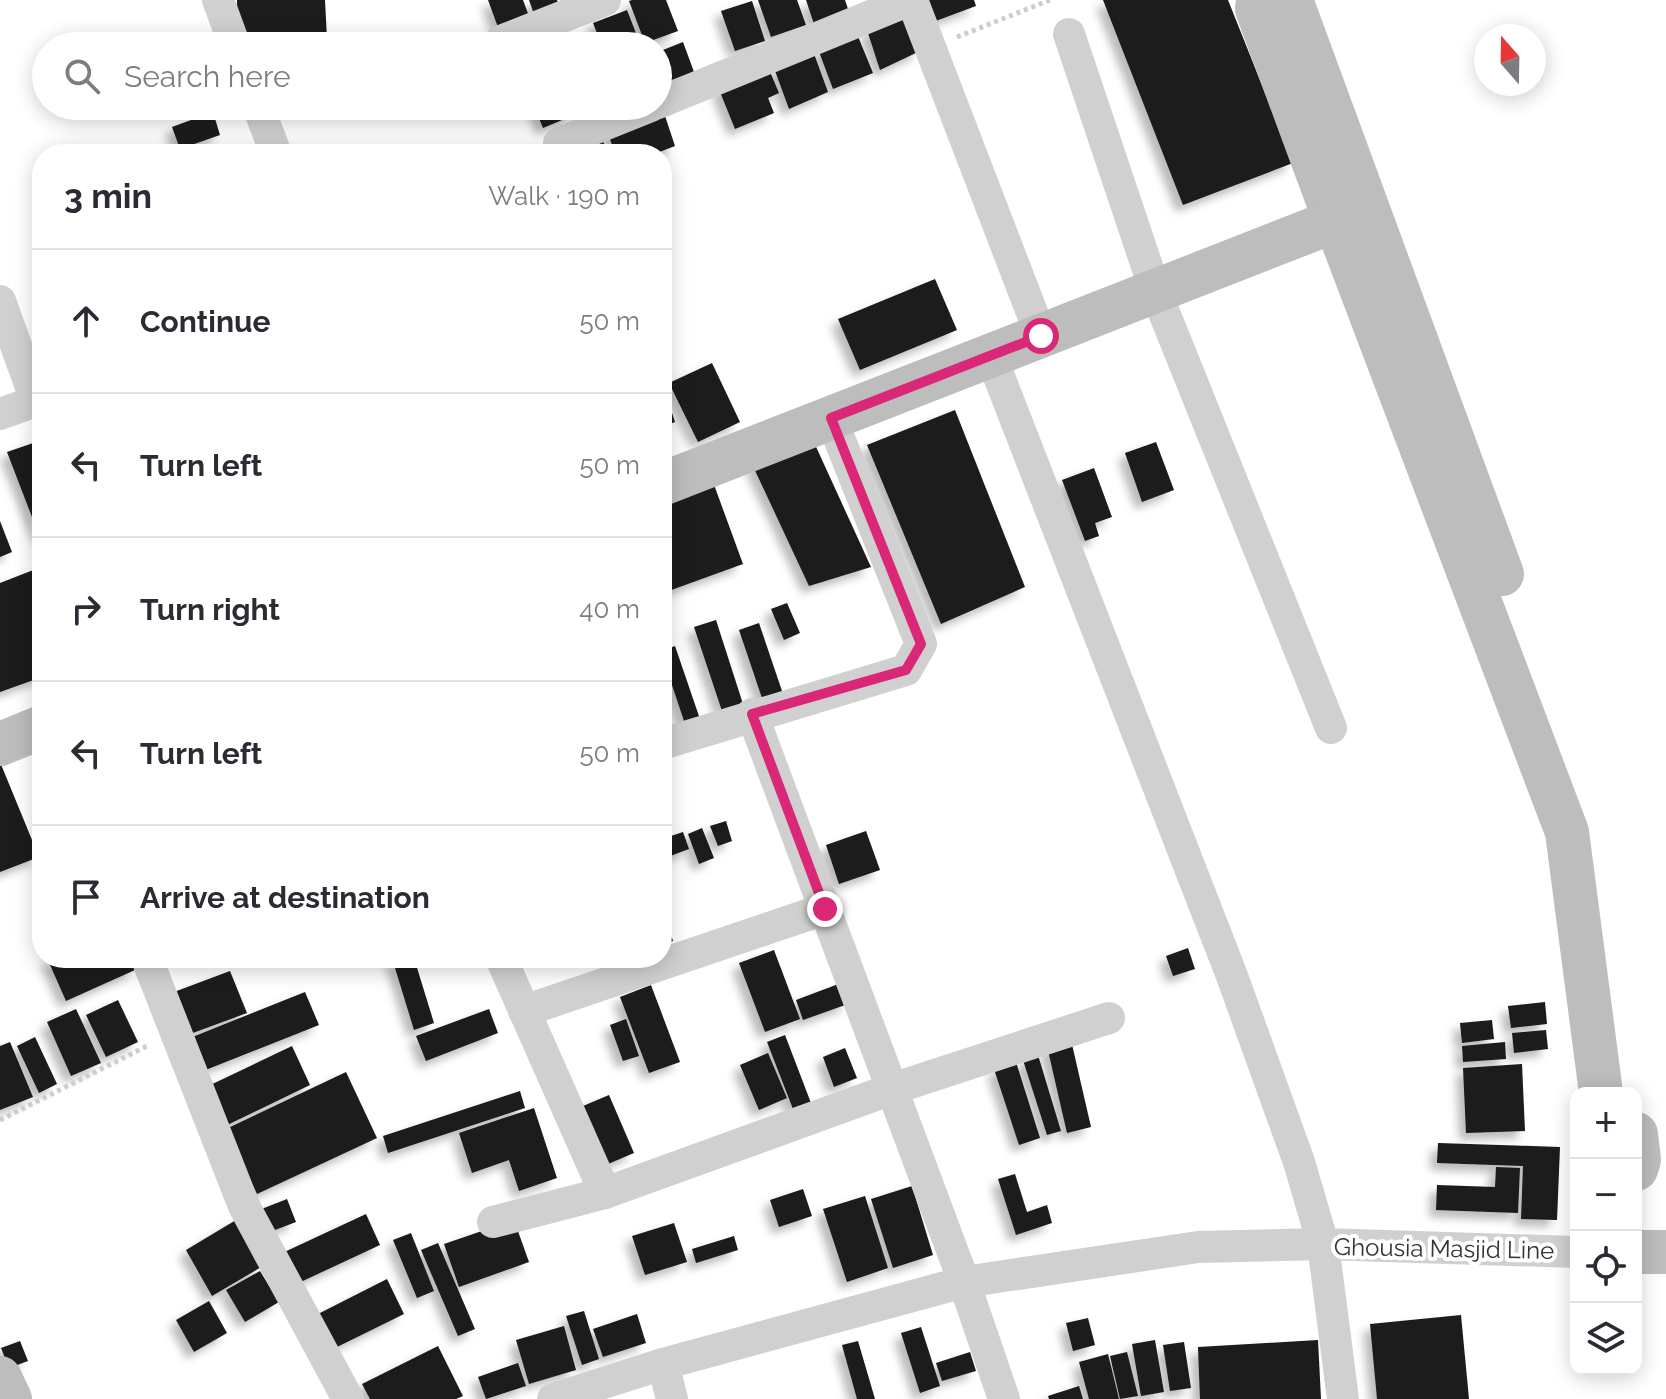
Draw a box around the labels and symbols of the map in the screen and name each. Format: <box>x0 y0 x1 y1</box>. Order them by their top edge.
north arrow <box>1474 24 1546 96</box>
route start <box>1023 318 1059 354</box>
route end <box>807 891 843 927</box>
street label: Ghousia Masjid Line <box>1334 1232 1554 1265</box>

